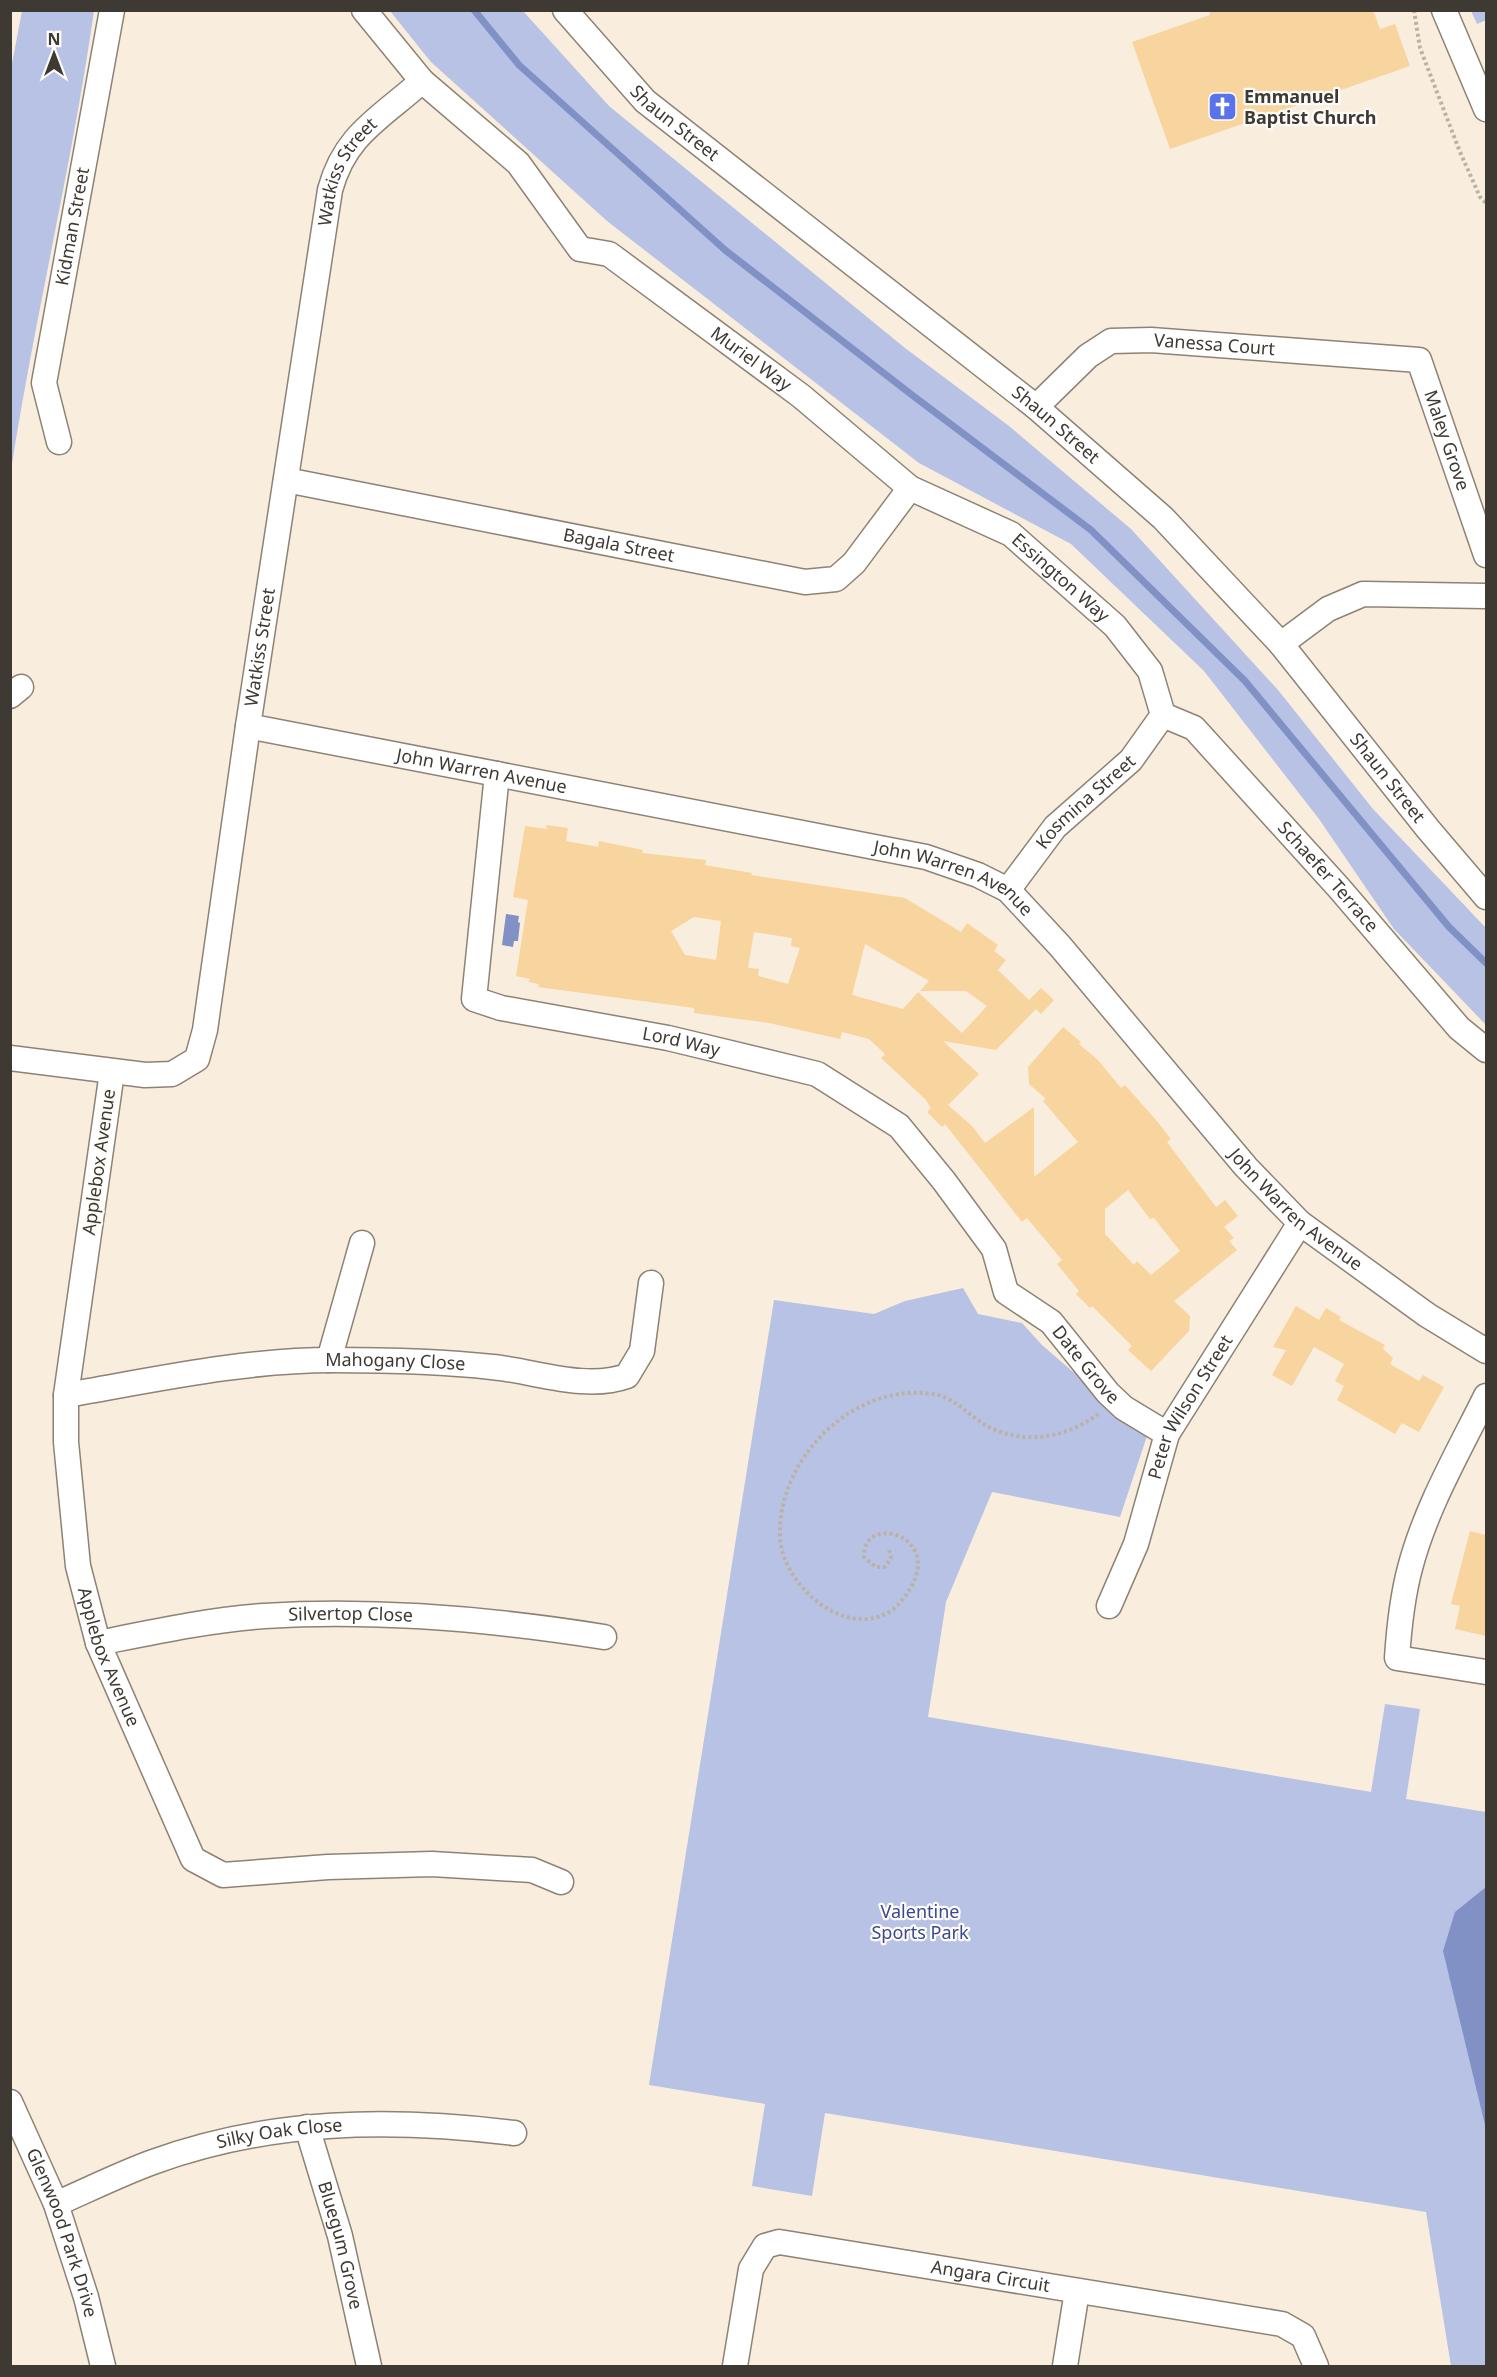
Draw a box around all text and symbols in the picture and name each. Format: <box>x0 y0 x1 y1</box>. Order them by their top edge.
north arrow <box>24 24 84 84</box>
text: N <box>47 28 61 50</box>
street label: Shaun Street <box>625 79 725 166</box>
place label: Emmanuel Baptist Church <box>1244 84 1376 129</box>
church icon: Emmanuel Baptist Church <box>1207 91 1239 123</box>
street label: Watkiss Street <box>312 111 382 228</box>
street label: Kidman Street <box>49 165 94 287</box>
street label: Muriel Way <box>706 320 797 397</box>
street label: Vanessa Court <box>1153 327 1276 360</box>
street label: Shaun Street <box>1007 380 1106 469</box>
street label: Maley Grove <box>1419 387 1476 493</box>
street label: Bagala Street <box>561 522 677 567</box>
street label: Essington Way <box>1007 527 1116 627</box>
street label: Watkiss Street <box>238 586 280 708</box>
street label: Shaun Street <box>1345 727 1432 828</box>
street label: John Warren Avenue <box>393 742 569 798</box>
street label: Kosmina Street <box>1030 748 1140 853</box>
street label: Schaefer Terrace <box>1273 816 1385 937</box>
street label: John Warren Avenue <box>870 834 1039 920</box>
street label: Lord Way <box>641 1021 723 1061</box>
street label: Applebox Avenue <box>76 1087 120 1237</box>
street label: John Warren Avenue <box>1223 1141 1368 1276</box>
street label: Date Grove <box>1047 1320 1125 1409</box>
street label: Peter Wilson Street <box>1142 1329 1238 1482</box>
street label: Mahogany Close <box>325 1347 466 1375</box>
street label: Applebox Avenue <box>73 1584 146 1730</box>
street label: Silvertop Close <box>288 1601 414 1627</box>
park label: Valentine Sports Park <box>871 1899 969 1944</box>
street label: Silky Oak Close <box>214 2112 343 2153</box>
street label: Glenwood Park Drive <box>21 2144 104 2319</box>
street label: Bluegum Grove <box>313 2178 369 2311</box>
street label: Angara Circuit <box>930 2254 1052 2297</box>

